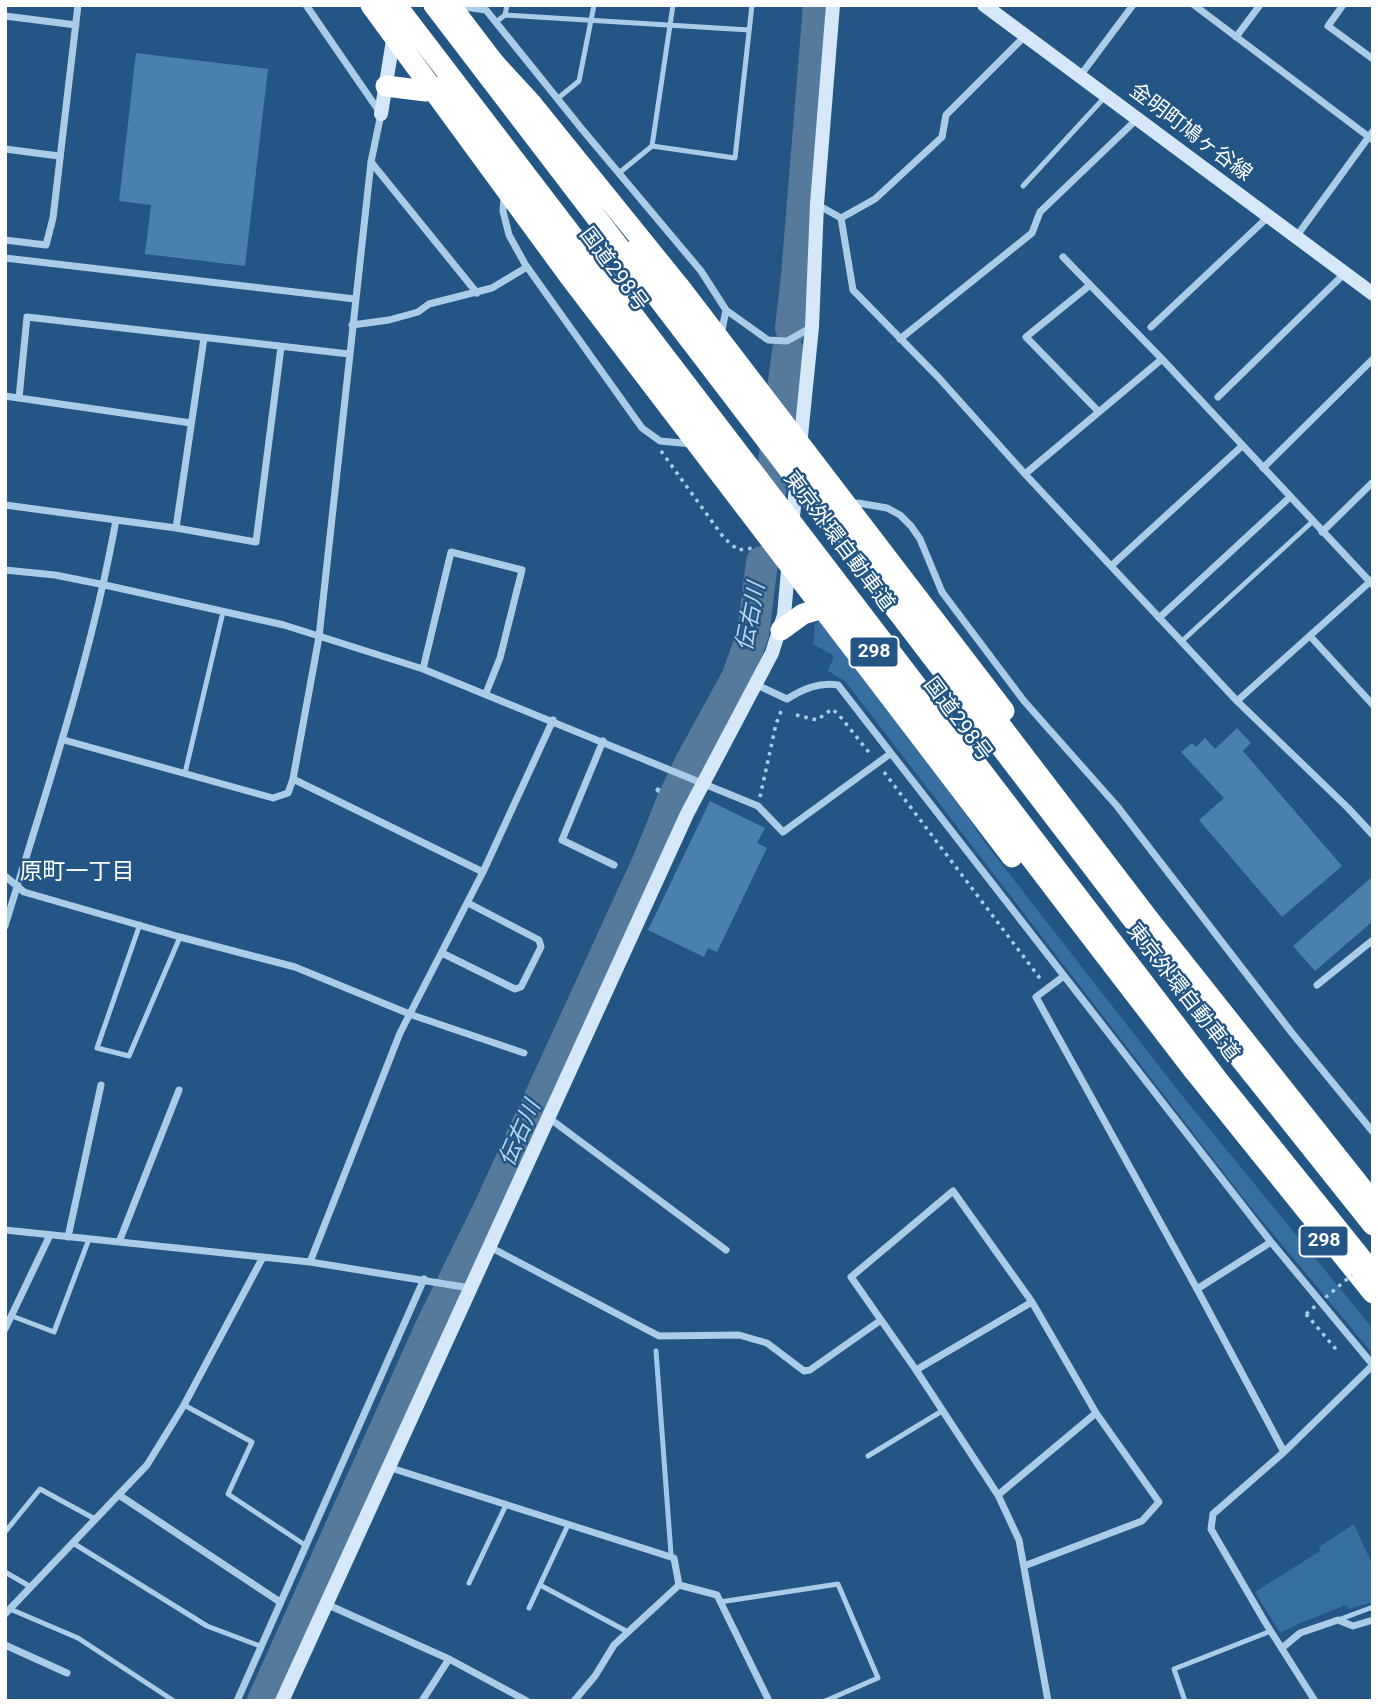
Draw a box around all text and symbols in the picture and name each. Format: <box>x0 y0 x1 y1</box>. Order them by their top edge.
street label: 金明町鳩ヶ谷線 <box>1124 79 1256 187</box>
street label: 国道298号 <box>573 223 653 317</box>
street label: 東京外環自動車道 <box>777 467 899 617</box>
water label: 伝右川 <box>732 581 772 653</box>
road number: 298 <box>850 636 898 667</box>
street label: 国道298号 <box>917 673 997 767</box>
district label: 原町一丁目 <box>20 859 134 887</box>
street label: 東京外環自動車道 <box>1120 919 1244 1067</box>
water label: 伝右川 <box>494 1097 548 1171</box>
road number: 298 <box>1300 1226 1348 1256</box>

